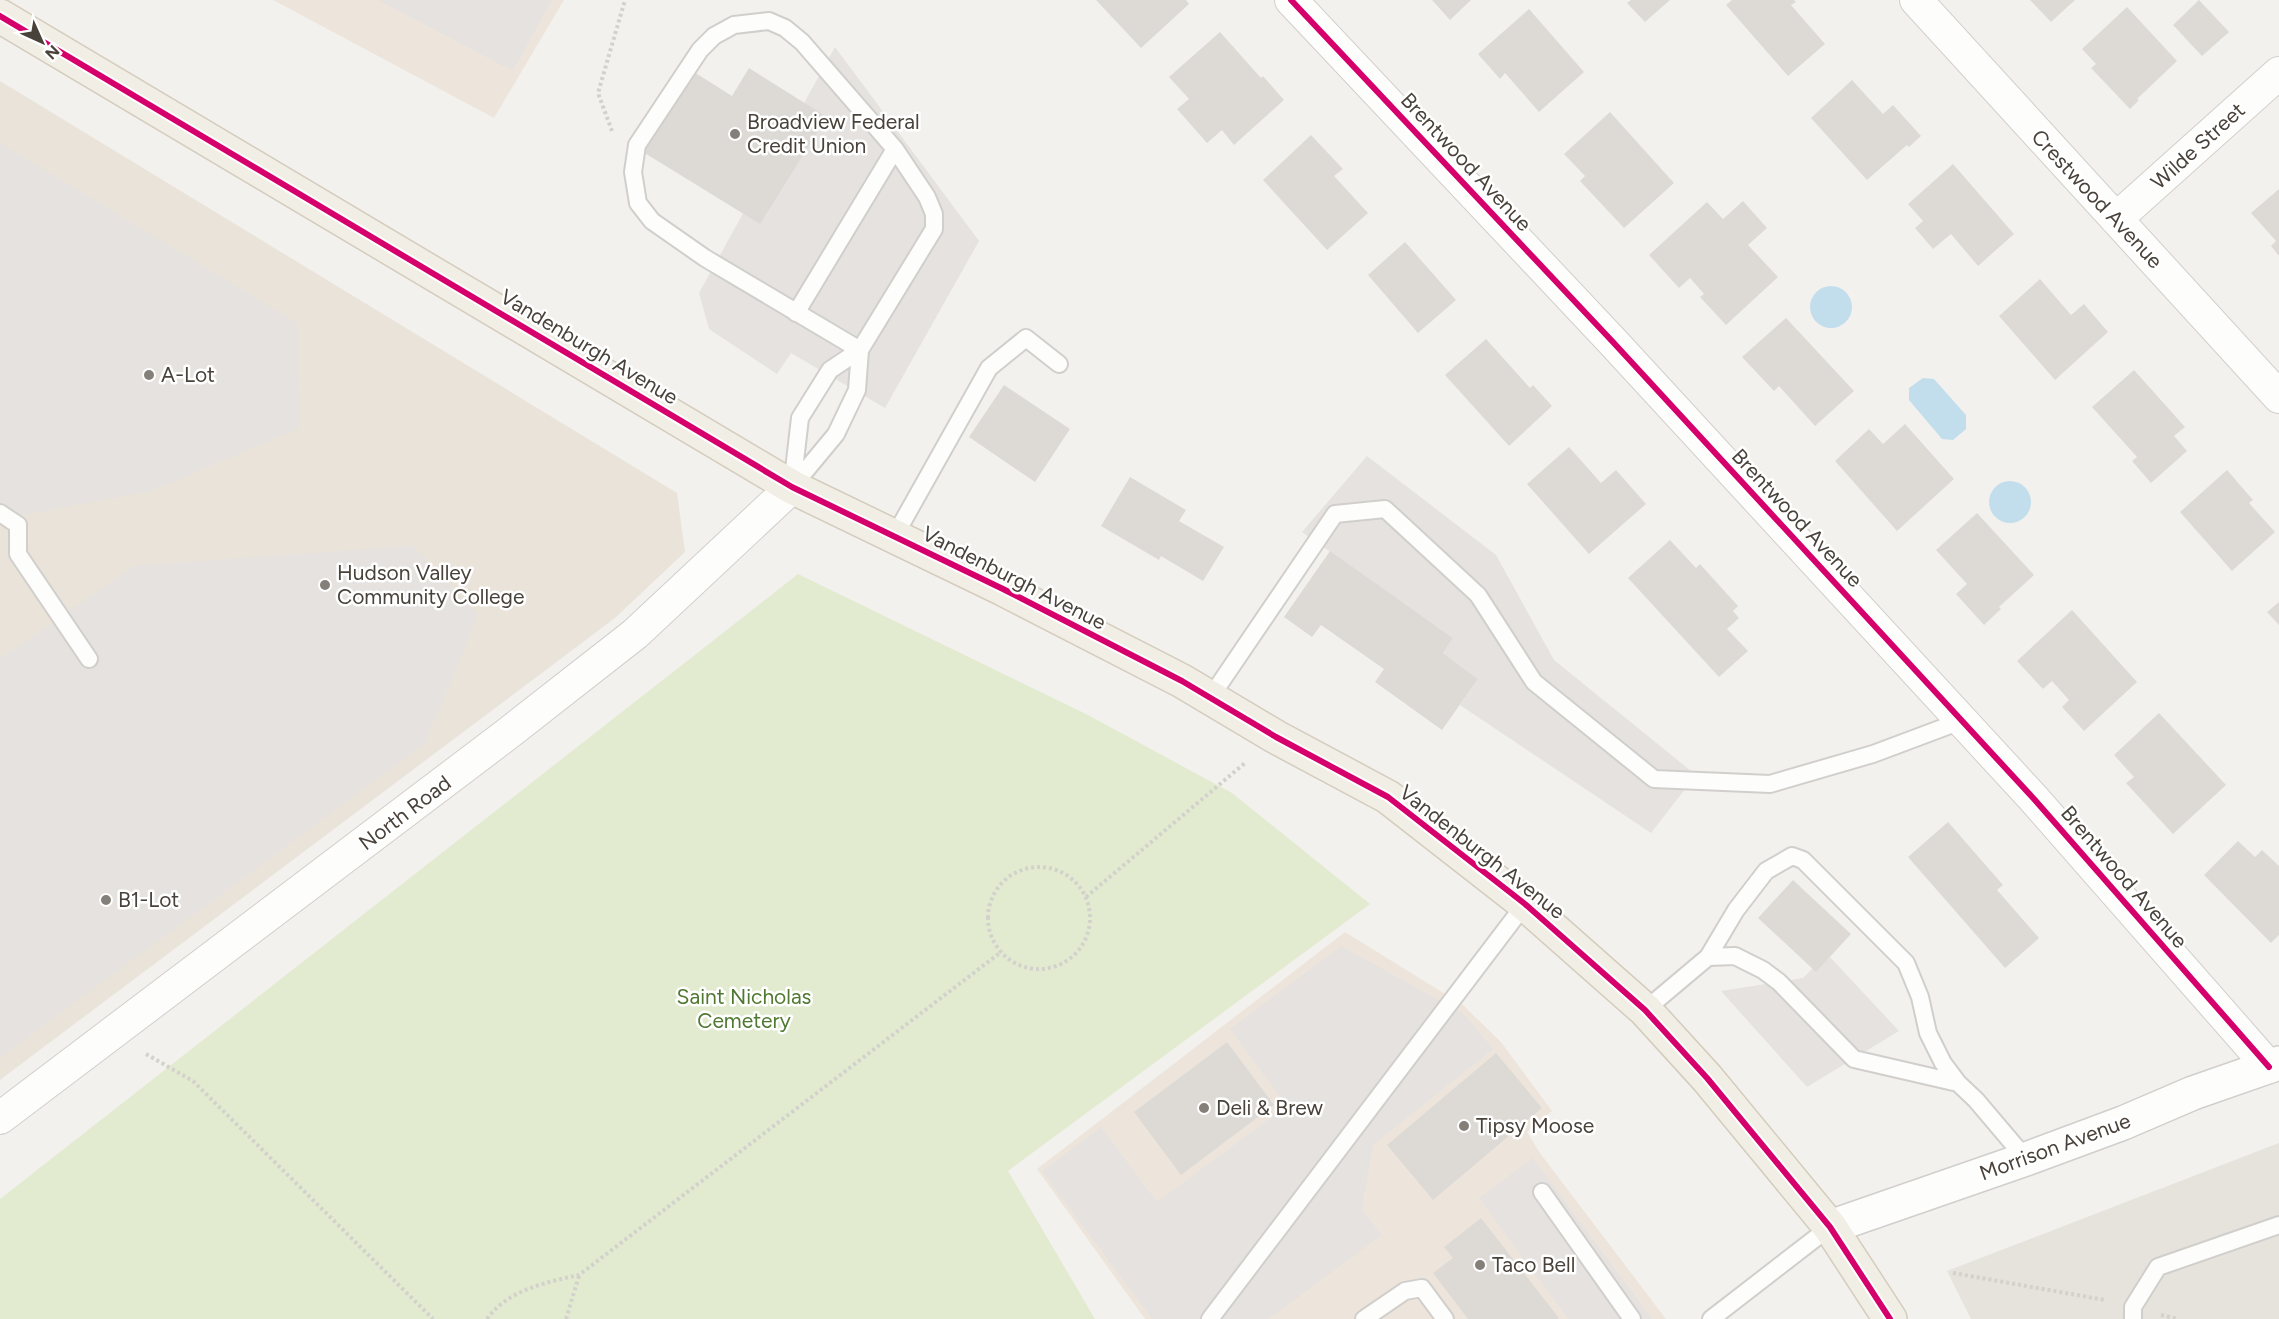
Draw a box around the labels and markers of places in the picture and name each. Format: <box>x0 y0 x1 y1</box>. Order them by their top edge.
place label: Broadview Federal Credit Union <box>747 109 920 158</box>
marker: Broadview Federal Credit Union <box>728 127 742 141</box>
place label: A-Lot <box>161 362 215 387</box>
marker: A-Lot <box>142 368 156 382</box>
place label: Hudson Valley Community College <box>337 560 524 609</box>
marker: Hudson Valley Community College <box>318 578 332 592</box>
place label: B1-Lot <box>118 887 179 912</box>
marker: B1-Lot <box>99 893 113 907</box>
place label: Deli & Brew <box>1216 1095 1323 1120</box>
marker: Deli & Brew <box>1197 1101 1211 1115</box>
place label: Tipsy Moose <box>1476 1113 1594 1138</box>
marker: Tipsy Moose <box>1457 1119 1471 1133</box>
place label: Taco Bell <box>1492 1252 1575 1277</box>
marker: Taco Bell <box>1473 1258 1487 1272</box>

